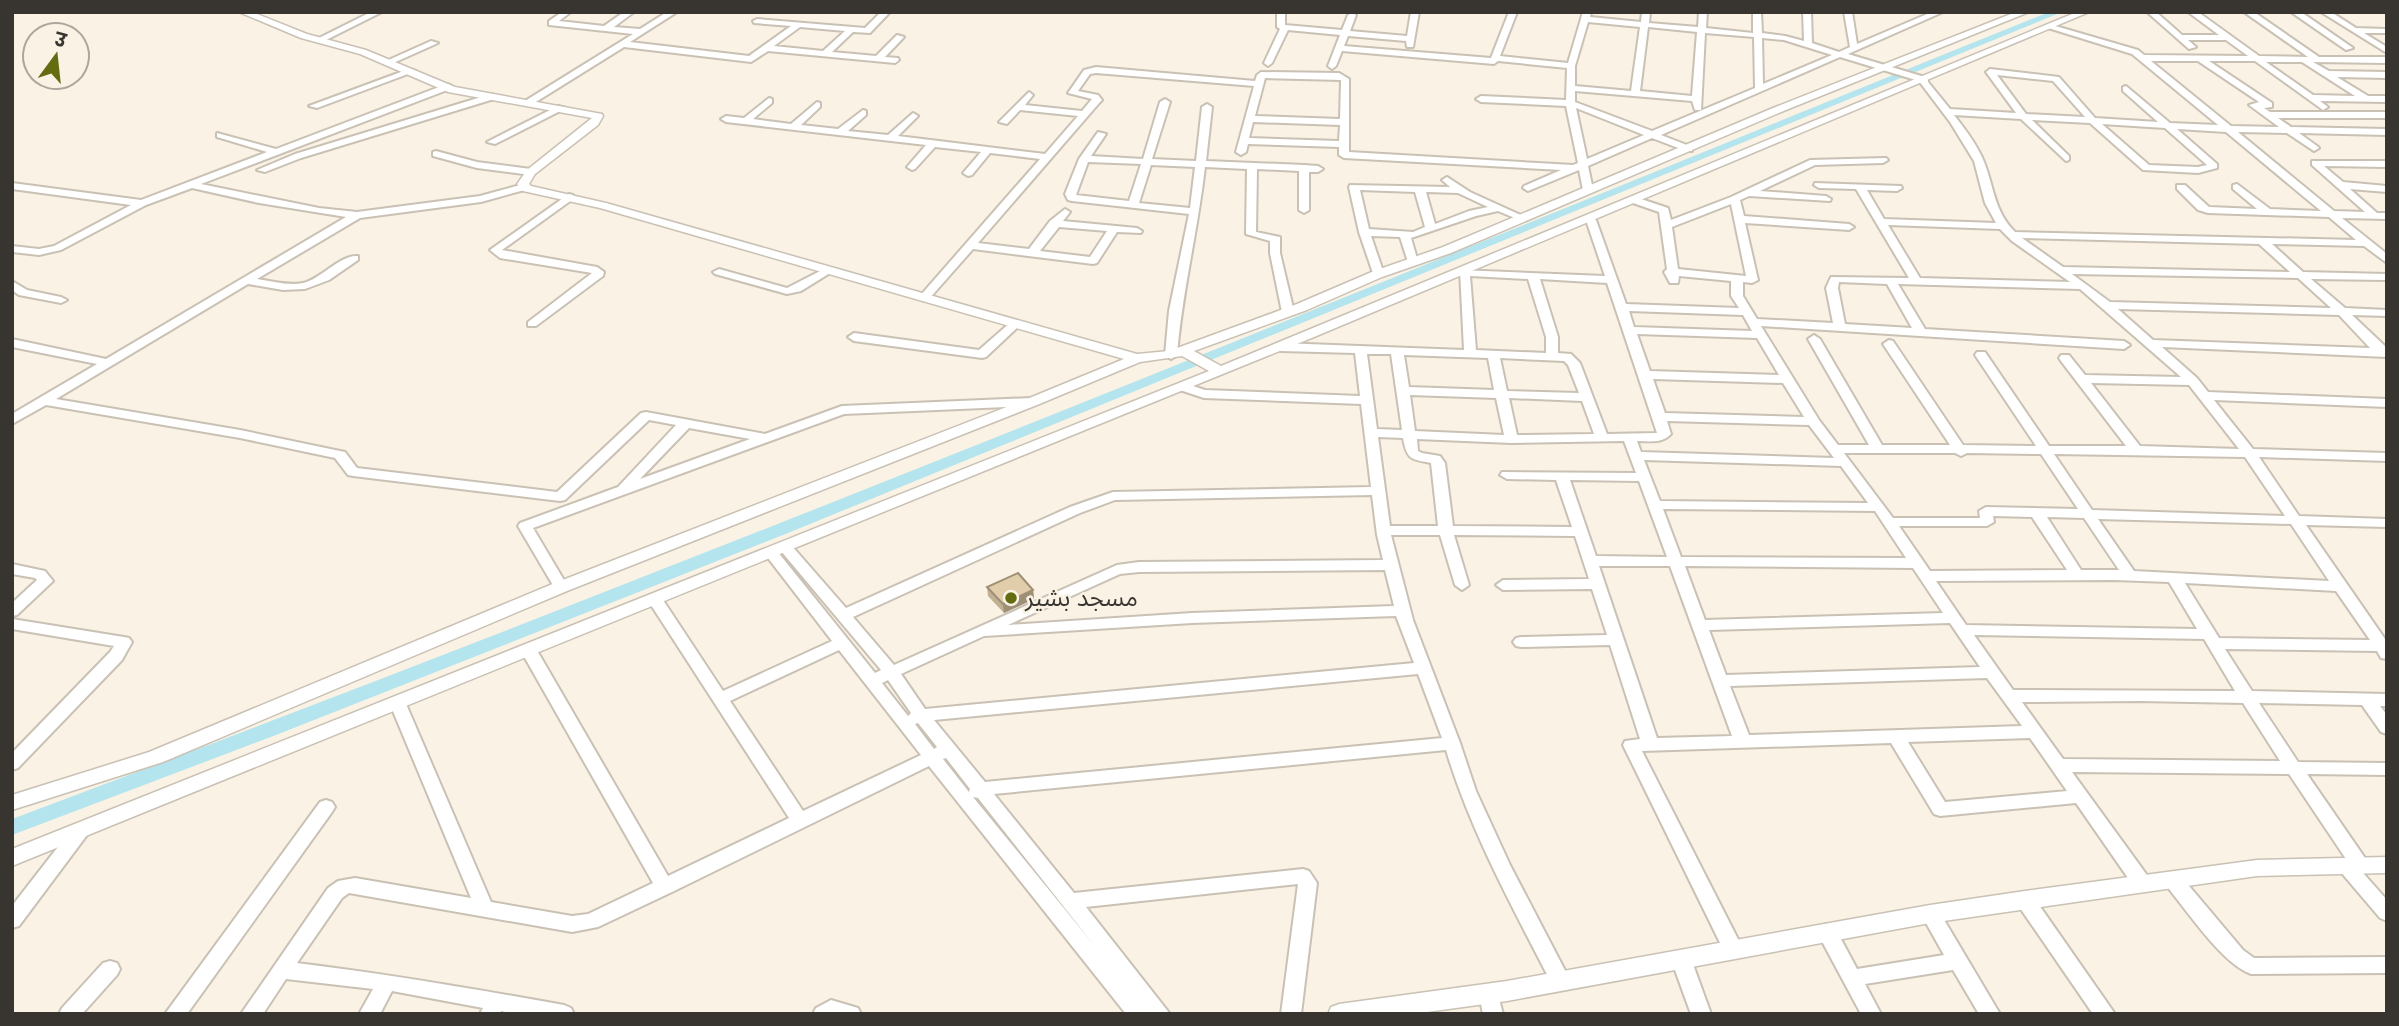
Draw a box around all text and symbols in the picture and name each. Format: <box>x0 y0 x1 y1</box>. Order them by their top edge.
north arrow <box>21 21 91 91</box>
text: उ <box>51 25 70 55</box>
place label: مسجد بشیر <box>1024 581 1138 614</box>
marker: مسجد بشیر <box>1003 590 1019 606</box>

